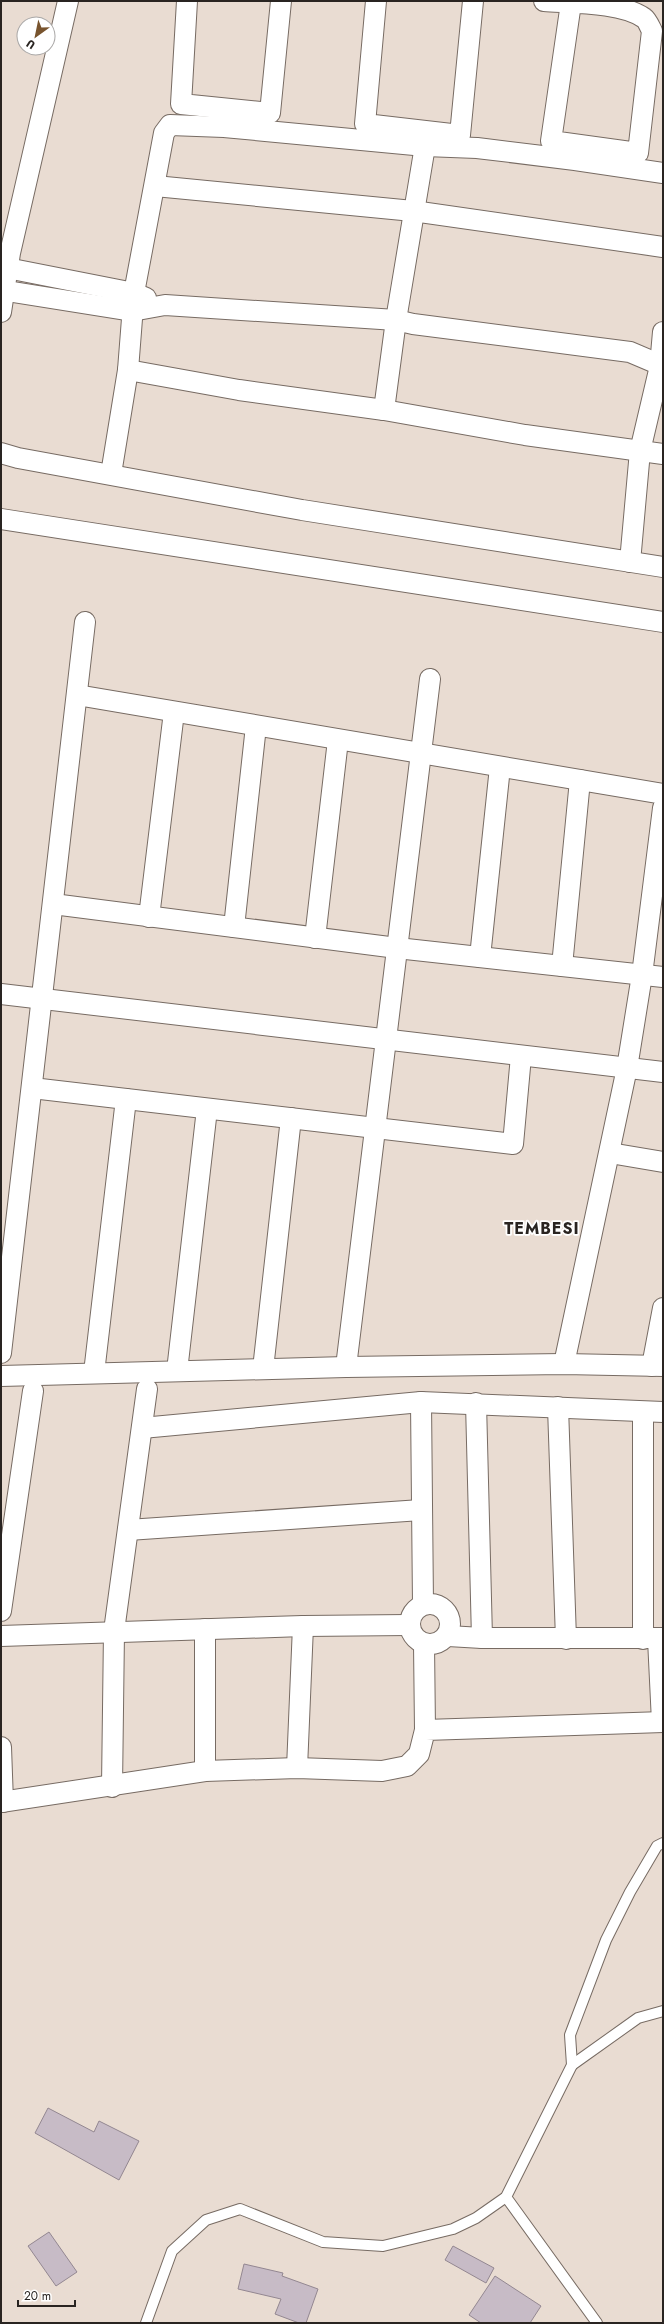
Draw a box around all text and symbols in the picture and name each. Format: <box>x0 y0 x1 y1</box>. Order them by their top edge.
north arrow <box>16 16 56 56</box>
text: U <box>23 36 38 53</box>
district label: TEMBESI <box>504 1217 580 1240</box>
scale bar <box>18 2282 75 2308</box>
text: 20 m <box>24 2287 51 2305</box>

